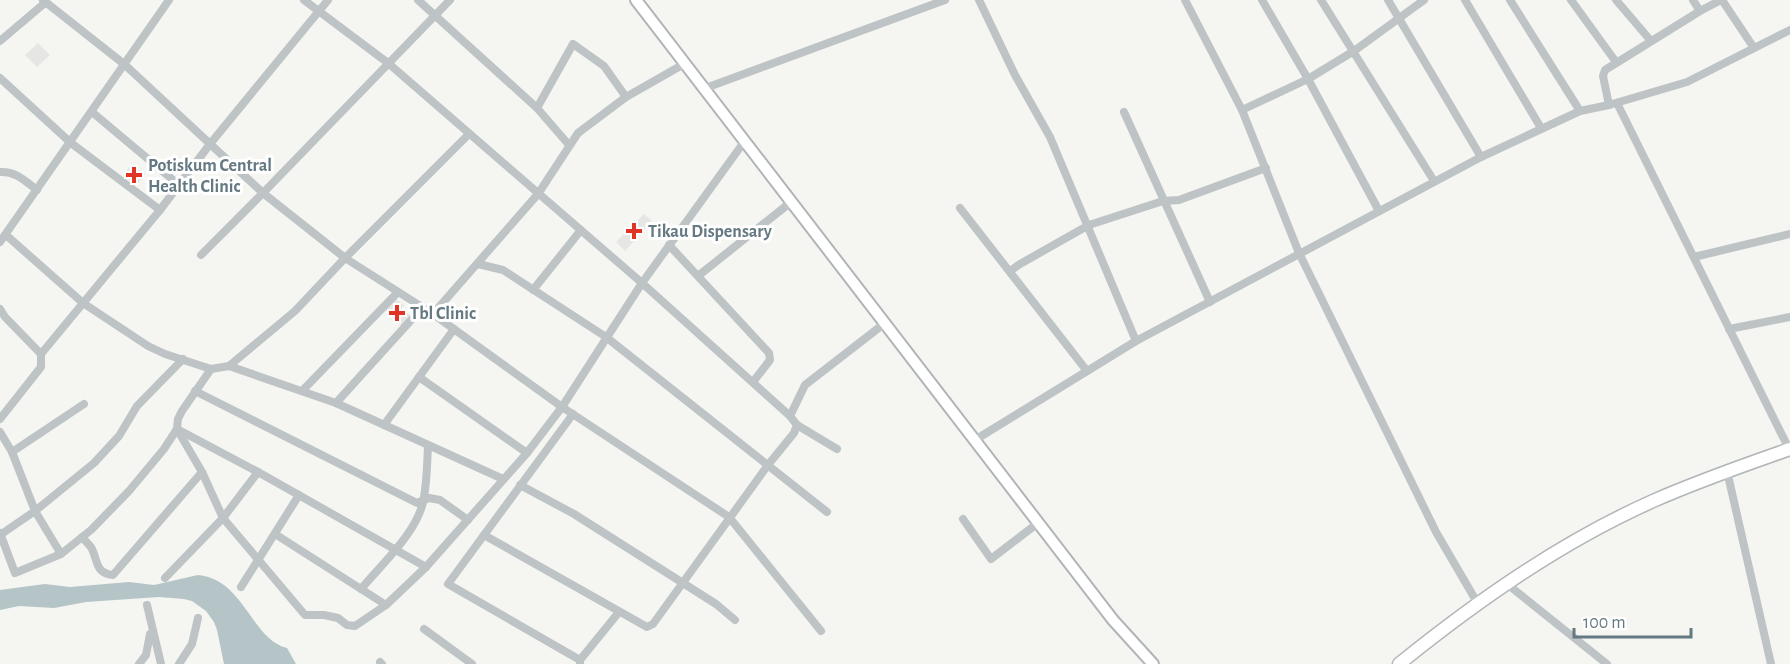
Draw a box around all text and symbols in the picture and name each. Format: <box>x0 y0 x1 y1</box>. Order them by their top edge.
place label: Potiskum Central Health Clinic <box>148 157 272 196</box>
marker: Potiskum Central Health Clinic <box>125 166 143 184</box>
marker: Tikau Dispensary <box>625 222 643 240</box>
place label: Tikau Dispensary <box>648 223 773 241</box>
marker: Tbl Clinic <box>388 304 406 322</box>
place label: Tbl Clinic <box>410 305 476 323</box>
scale bar <box>1574 601 1691 639</box>
text: 100 m <box>1583 614 1626 632</box>

